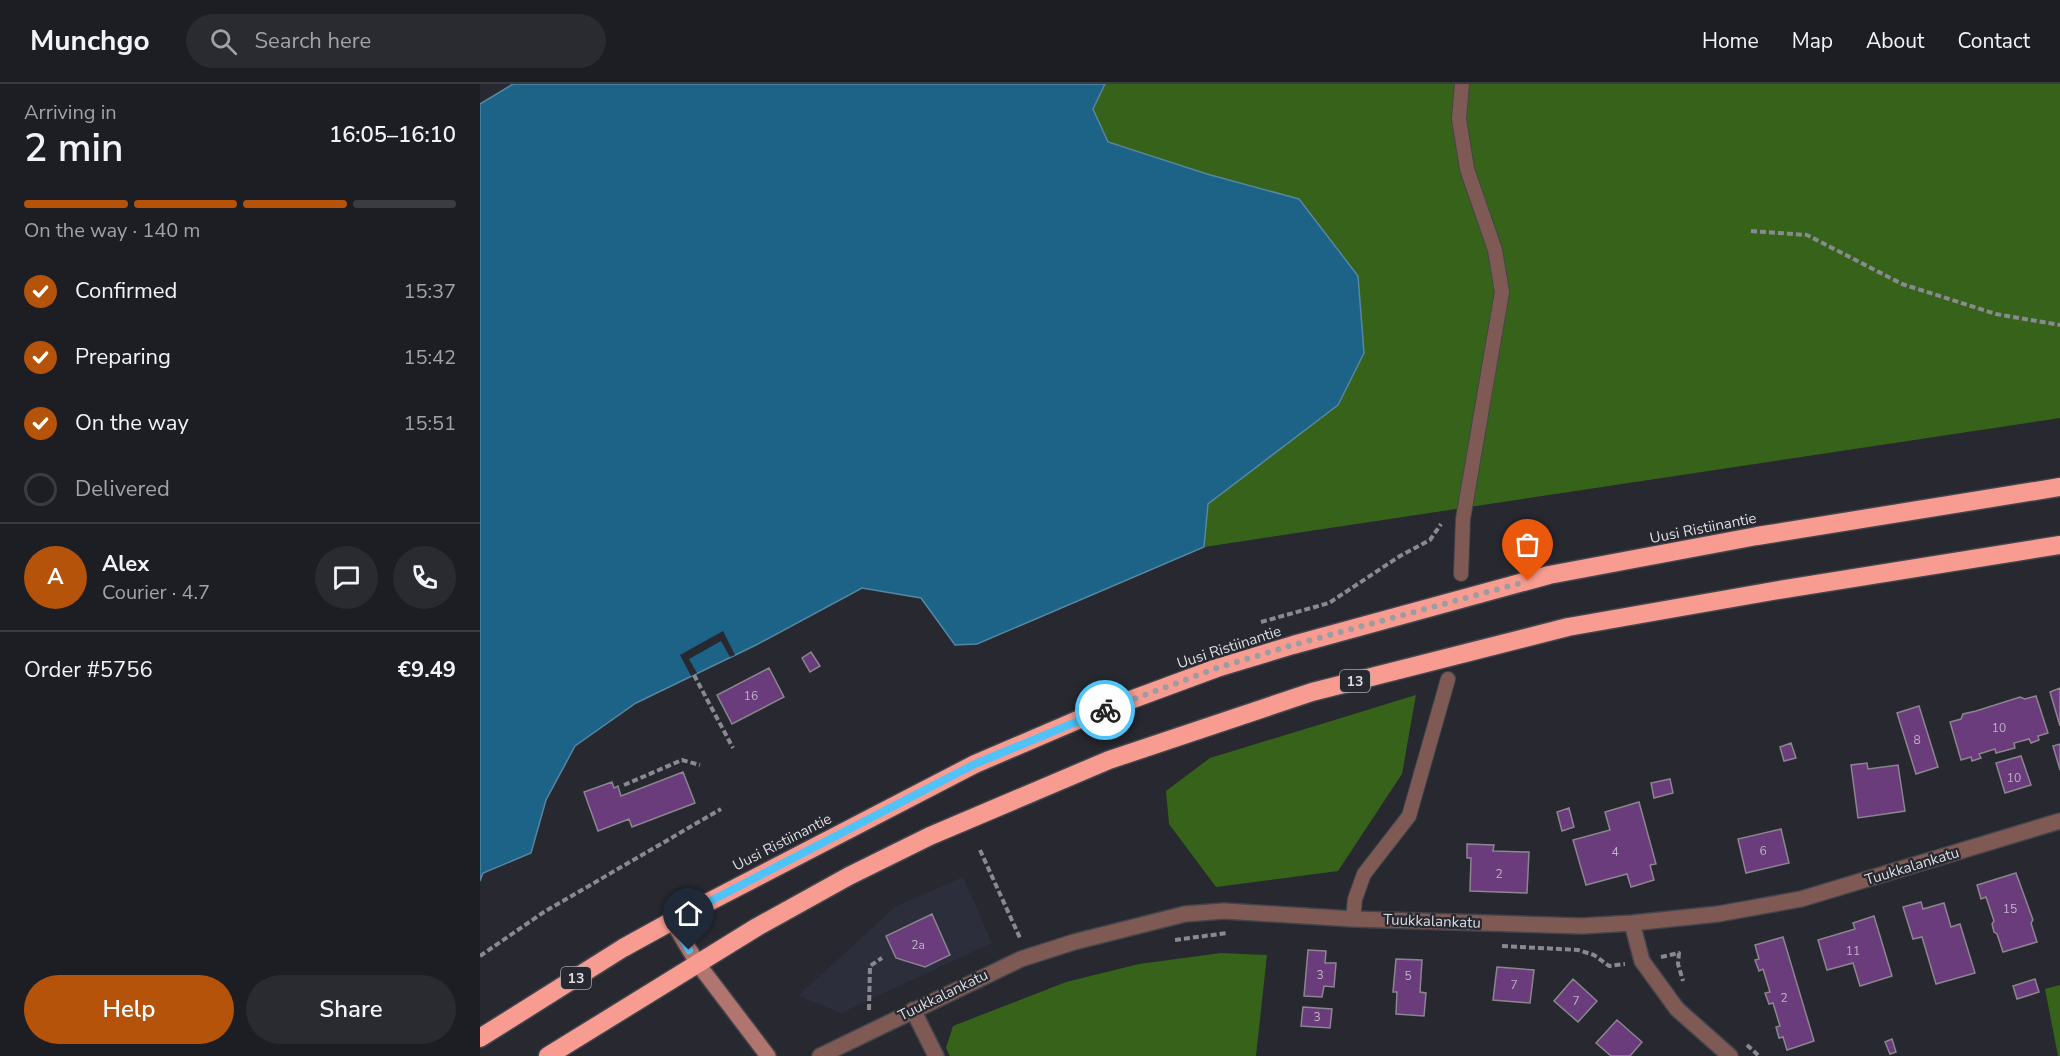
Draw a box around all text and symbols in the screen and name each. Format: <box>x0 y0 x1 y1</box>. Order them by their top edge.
search box <box>186 14 606 68</box>
text: Munchgo <box>30 22 150 60</box>
icon: search <box>207 25 240 58</box>
text: Search here <box>255 26 371 56</box>
text: Home <box>1702 27 1759 55</box>
text: Map <box>1792 27 1833 55</box>
text: About <box>1866 27 1924 55</box>
text: Contact <box>1957 27 2030 55</box>
text: Arriving in <box>24 99 117 126</box>
text: 16:05–16:10 <box>329 120 456 150</box>
text: 2 min <box>24 122 123 175</box>
text: On the way · 140 m <box>24 217 200 244</box>
icon: check <box>24 275 57 308</box>
text: Confirmed <box>75 276 177 306</box>
text: 15:37 <box>403 278 456 305</box>
icon: check <box>24 341 57 374</box>
text: Preparing <box>75 342 171 372</box>
text: 15:42 <box>403 344 456 371</box>
icon: check <box>24 407 57 440</box>
text: On the way <box>75 408 189 438</box>
text: 15:51 <box>403 410 456 437</box>
text: Delivered <box>75 474 170 504</box>
street label: Uusi Ristiinantie <box>1648 508 1758 548</box>
pin <box>1502 519 1553 581</box>
icon: bag <box>1511 528 1544 561</box>
button: chat <box>315 546 378 609</box>
button: phone <box>393 546 456 609</box>
text: Alex <box>102 549 149 579</box>
text: A <box>47 562 64 592</box>
text: Courier · 4.7 <box>102 579 210 606</box>
street label: Uusi Ristiinantie <box>1174 621 1284 673</box>
text: Order #5756 <box>24 655 153 685</box>
text: €9.49 <box>398 655 456 685</box>
road number: 13 <box>1340 670 1370 692</box>
courier <box>1075 680 1135 740</box>
house number: 16 <box>744 688 758 704</box>
icon: bike <box>1089 694 1122 727</box>
house number: 10 <box>1992 720 2006 736</box>
house number: 8 <box>1913 732 1921 748</box>
house number: 10 <box>2007 770 2021 786</box>
street label: Uusi Ristiinantie <box>729 808 835 876</box>
street label: Tuukkalankatu <box>1862 842 1962 890</box>
house number: 6 <box>1759 843 1767 859</box>
house number: 4 <box>1611 844 1619 860</box>
house number: 2 <box>1495 866 1503 882</box>
pin <box>663 888 714 950</box>
icon: home <box>672 897 705 930</box>
house number: 15 <box>2003 901 2017 917</box>
street label: Tuukkalankatu <box>1383 909 1481 933</box>
house number: 2a <box>911 937 925 953</box>
house number: 11 <box>1846 943 1860 959</box>
street label: Tuukkalankatu <box>895 965 991 1025</box>
road number: 13 <box>561 967 591 989</box>
house number: 3 <box>1316 967 1324 983</box>
house number: 5 <box>1404 968 1412 984</box>
button: Help <box>24 975 234 1044</box>
button: Share <box>246 975 456 1044</box>
house number: 7 <box>1510 977 1518 993</box>
house number: 2 <box>1780 990 1788 1006</box>
house number: 7 <box>1572 993 1580 1009</box>
house number: 3 <box>1313 1009 1321 1025</box>

